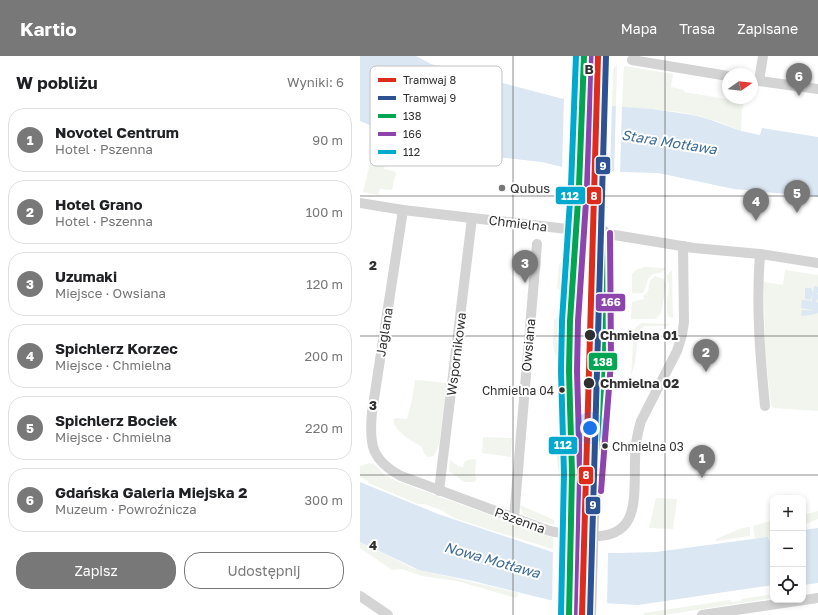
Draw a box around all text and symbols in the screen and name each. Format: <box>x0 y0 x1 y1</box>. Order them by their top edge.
text: Kartio <box>20 17 77 40</box>
text: Mapa <box>621 20 657 37</box>
text: Trasa <box>679 20 715 37</box>
text: Zapisane <box>737 20 798 37</box>
text: B <box>584 61 594 77</box>
pin: 6 <box>786 63 812 96</box>
legend <box>370 66 502 166</box>
north arrow <box>722 68 758 104</box>
text: W pobliżu <box>16 72 98 93</box>
text: Tramwaj 8 <box>403 73 456 86</box>
text: Wyniki: 6 <box>287 74 344 90</box>
text: Tramwaj 9 <box>403 91 456 104</box>
text: 138 <box>403 109 422 122</box>
text: Novotel Centrum <box>55 123 179 141</box>
water label: Stara Motława <box>620 126 719 158</box>
text: 166 <box>403 127 422 140</box>
text: 1 <box>27 132 33 148</box>
text: 90 m <box>312 132 343 148</box>
text: Hotel · Pszenna <box>55 141 153 157</box>
text: 112 <box>403 145 420 158</box>
line badge: 9 <box>595 156 611 175</box>
text: 9 <box>600 159 607 172</box>
place label: Qubus <box>510 180 550 196</box>
pin: 5 <box>784 180 810 213</box>
marker: Qubus <box>497 183 507 193</box>
line badge: 112 <box>555 186 586 205</box>
line badge: 8 <box>586 186 602 205</box>
pin: 4 <box>743 188 769 221</box>
text: 112 <box>561 189 579 202</box>
text: 8 <box>590 189 598 202</box>
text: Hotel Grano <box>55 195 142 213</box>
text: 2 <box>26 204 34 220</box>
text: 100 m <box>306 204 343 220</box>
street label: Chmielna <box>488 211 548 235</box>
text: Hotel · Pszenna <box>55 213 153 229</box>
pin: 3 <box>512 250 538 283</box>
text: 2 <box>369 257 377 273</box>
text: Uzumaki <box>55 267 117 285</box>
text: 3 <box>26 276 34 292</box>
text: 120 m <box>306 276 343 292</box>
text: Miejsce · Owsiana <box>55 285 166 301</box>
line badge: 166 <box>595 293 626 312</box>
text: 166 <box>601 295 621 308</box>
street label: Jaglana <box>372 306 396 358</box>
street label: Wspornikowa <box>443 311 469 397</box>
street label: Owsiana <box>518 318 538 372</box>
place label: Chmielna 01 <box>600 327 678 343</box>
marker: Chmielna 01 <box>583 328 597 342</box>
text: Spichlerz Korzec <box>55 339 178 357</box>
pin: 2 <box>693 339 719 372</box>
text: 4 <box>26 348 34 364</box>
text: 200 m <box>305 348 343 364</box>
line badge: 138 <box>588 352 618 371</box>
text: 138 <box>593 355 613 368</box>
text: Miejsce · Chmielna <box>55 357 171 373</box>
place label: Chmielna 02 <box>600 375 679 391</box>
marker: Chmielna 02 <box>582 376 596 390</box>
place label: Chmielna 04 <box>482 383 554 398</box>
marker: Chmielna 04 <box>557 385 567 395</box>
text: 3 <box>369 397 377 413</box>
text: Spichlerz Bociek <box>55 411 177 429</box>
your location <box>580 418 600 438</box>
text: 5 <box>26 420 34 436</box>
text: 220 m <box>305 420 343 436</box>
text: Miejsce · Chmielna <box>55 429 171 445</box>
line badge: 112 <box>548 436 578 455</box>
text: 112 <box>554 438 572 451</box>
place label: Chmielna 03 <box>612 439 684 454</box>
marker: Chmielna 03 <box>600 441 610 451</box>
pin: 1 <box>689 445 715 478</box>
line badge: 8 <box>578 466 594 485</box>
text: 8 <box>582 468 590 481</box>
text: Gdańska Galeria Miejska 2 <box>55 483 247 501</box>
text: 6 <box>26 492 34 508</box>
text: 300 m <box>305 492 343 508</box>
map controls <box>770 495 806 603</box>
button: + <box>770 495 806 531</box>
line badge: 9 <box>585 496 601 515</box>
text: 9 <box>590 498 597 511</box>
text: Muzeum · Powroźnicza <box>55 501 196 517</box>
street label: Pszenna <box>492 503 548 537</box>
button: − <box>770 531 806 567</box>
text: 4 <box>369 537 377 553</box>
water label: Nowa Motława <box>442 538 543 582</box>
button: Zapisz <box>16 552 176 589</box>
button: Udostępnij <box>184 552 344 589</box>
button: locate <box>770 567 806 603</box>

